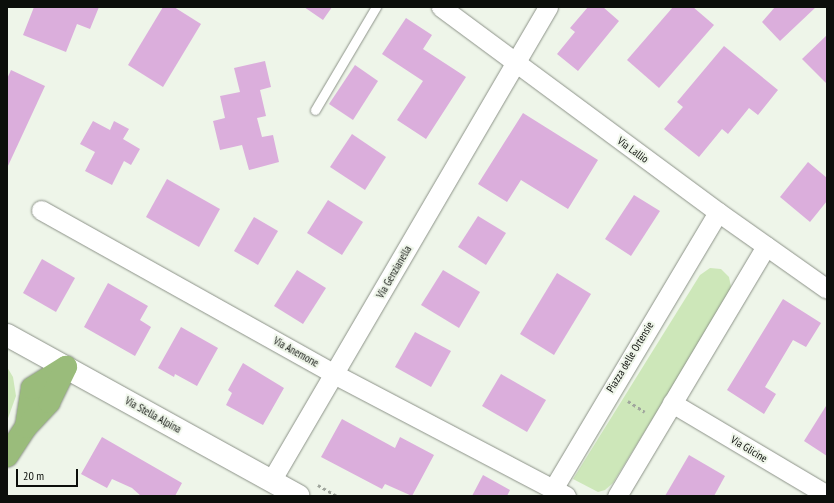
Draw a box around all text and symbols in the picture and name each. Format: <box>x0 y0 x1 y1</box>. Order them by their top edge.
street label: Via Lallio <box>615 134 651 166</box>
street label: Via Genzianella <box>374 243 414 301</box>
street label: Piazza delle Ortensie <box>604 319 656 395</box>
street label: Via Anemone <box>271 334 321 370</box>
street label: Via Stella Alpina <box>123 394 183 436</box>
street label: Via Glicine <box>728 433 770 465</box>
scale bar <box>18 461 80 487</box>
text: 20 m <box>23 468 44 483</box>

